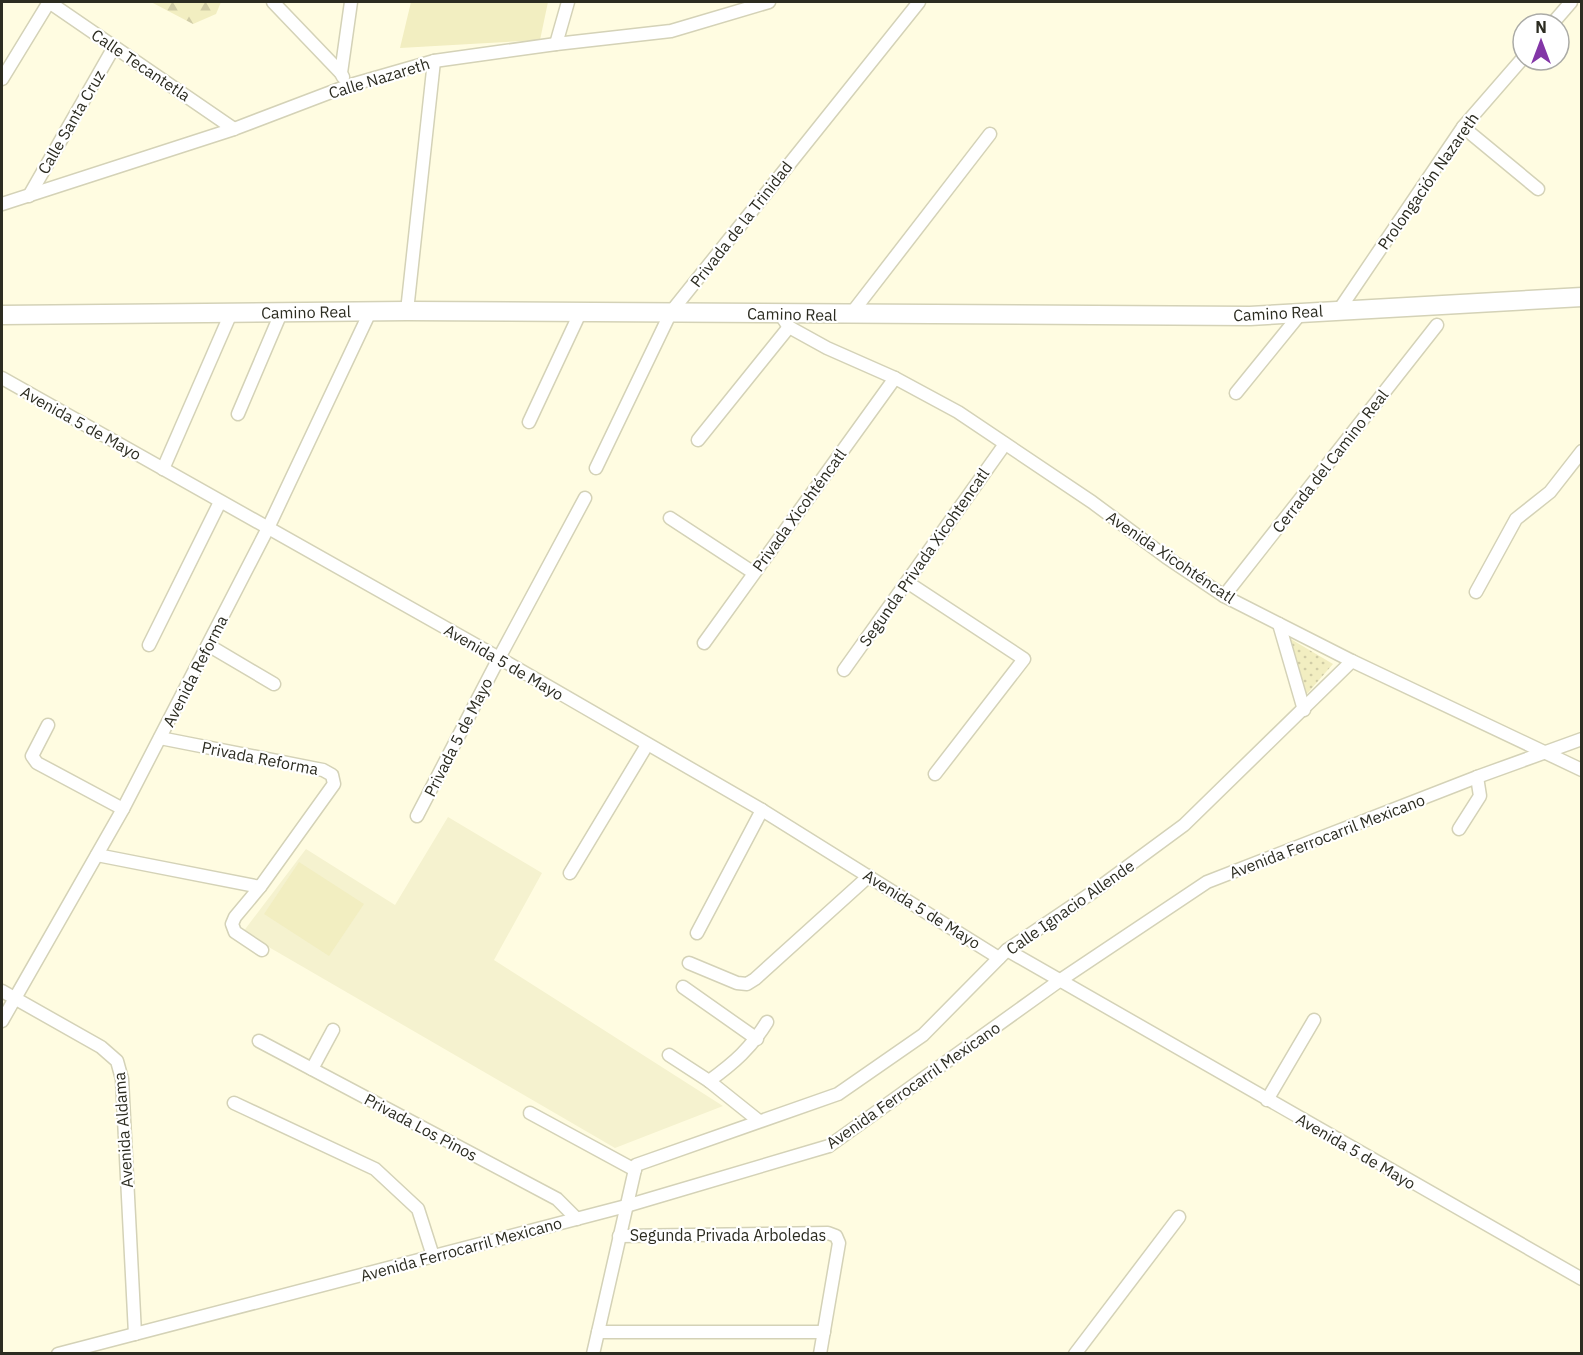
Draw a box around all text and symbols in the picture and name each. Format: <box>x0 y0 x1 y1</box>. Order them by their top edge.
north arrow <box>1511 12 1571 72</box>
text: N <box>1535 17 1547 37</box>
street label: Calle Tecantetla <box>88 25 195 106</box>
street label: Calle Nazareth <box>326 53 432 103</box>
street label: Calle Santa Cruz <box>33 66 109 178</box>
street label: Prolongación Nazareth <box>1373 109 1483 253</box>
street label: Privada de la Trinidad <box>686 157 796 291</box>
street label: Camino Real <box>261 301 351 323</box>
street label: Camino Real <box>1233 301 1323 325</box>
street label: Camino Real <box>747 303 837 325</box>
street label: Avenida 5 de Mayo <box>17 382 145 464</box>
street label: Cerrada del Camino Real <box>1268 385 1392 537</box>
street label: Privada Xicohténcatl <box>748 445 850 575</box>
street label: Segunda Privada Xicohtencatl <box>855 464 993 650</box>
street label: Avenida Xicohténcatl <box>1103 507 1239 607</box>
street label: Avenida Reforma <box>158 612 232 730</box>
street label: Avenida 5 de Mayo <box>441 620 567 704</box>
street label: Privada 5 de Mayo <box>419 674 497 800</box>
street label: Privada Reforma <box>200 737 321 779</box>
street label: Avenida Ferrocarril Mexicano <box>1226 789 1428 883</box>
street label: Calle Ignacio Allende <box>1002 855 1138 959</box>
street label: Avenida 5 de Mayo <box>860 865 984 953</box>
street label: Avenida Ferrocarril Mexicano <box>822 1017 1004 1153</box>
street label: Avenida Aldama <box>109 1071 137 1189</box>
street label: Privada Los Pinos <box>361 1089 481 1165</box>
street label: Avenida 5 de Mayo <box>1293 1109 1419 1193</box>
street label: Avenida Ferrocarril Mexicano <box>358 1212 564 1286</box>
street label: Segunda Privada Arboledas <box>630 1225 826 1245</box>

